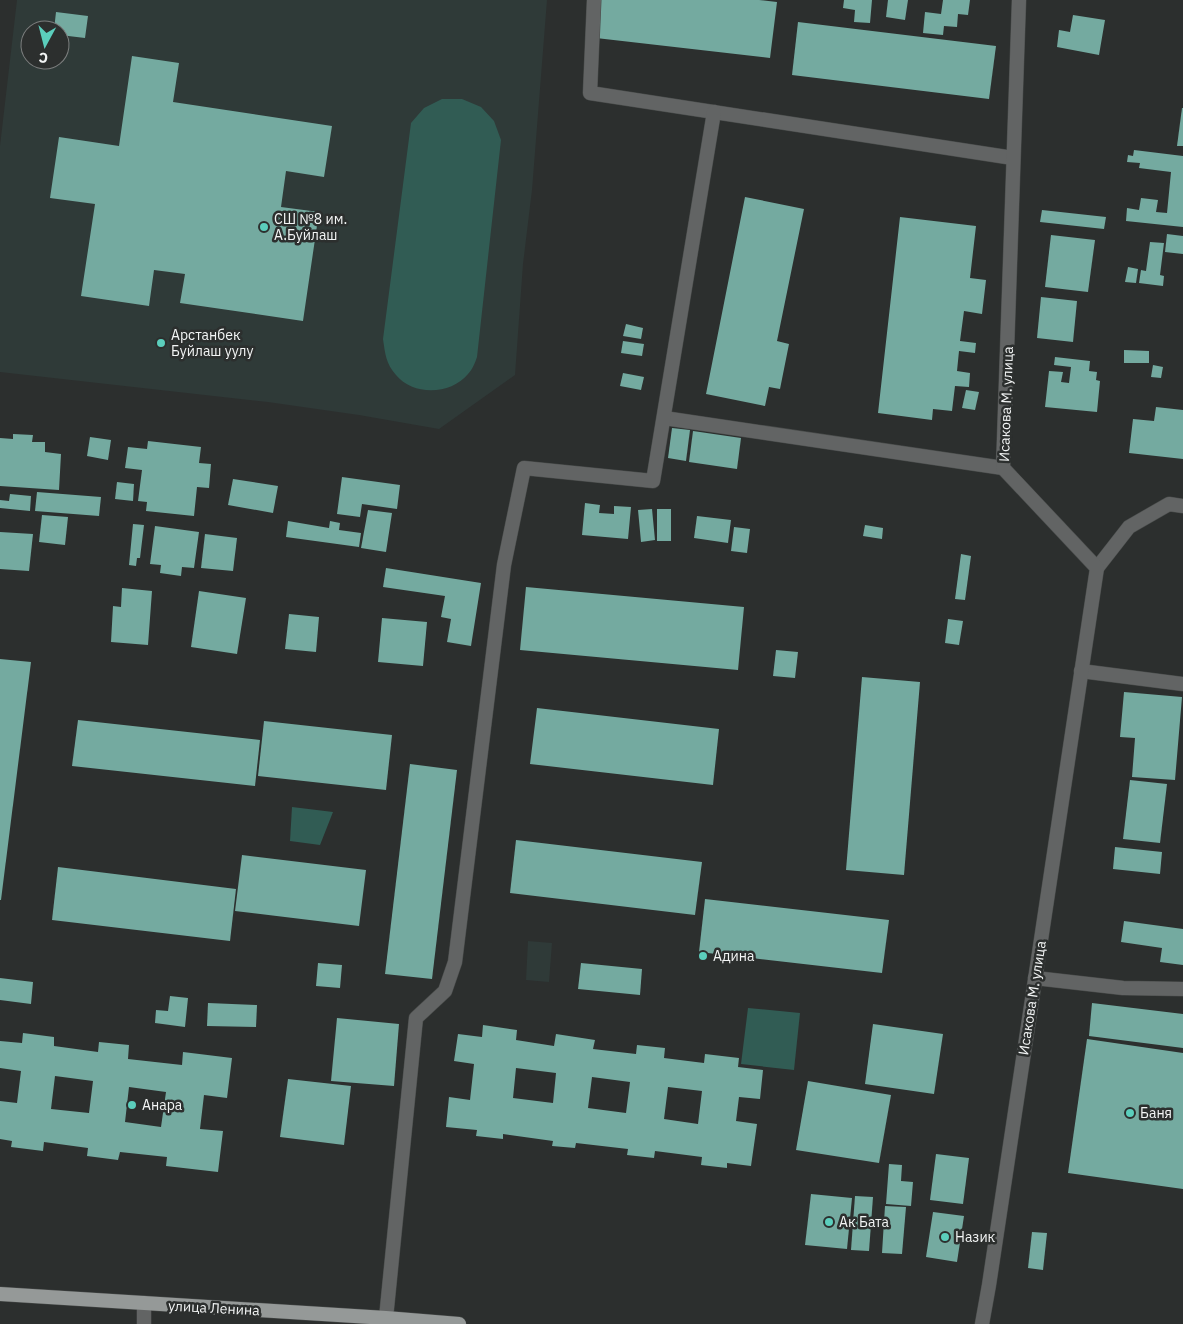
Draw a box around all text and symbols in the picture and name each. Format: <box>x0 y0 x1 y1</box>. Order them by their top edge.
north arrow <box>20 20 70 70</box>
text: С <box>38 48 49 67</box>
place label: СШ №8 им. А.Буйлаш <box>274 210 347 244</box>
marker: СШ №8 им. А.Буйлаш <box>258 221 270 233</box>
place label: Арстанбек Буйлаш уулу <box>171 326 254 360</box>
marker: Арстанбек Буйлаш уулу <box>155 337 167 349</box>
street label: Исакова М. улица <box>995 345 1017 462</box>
street label: Исакова М. улица <box>1014 939 1050 1056</box>
place label: Адина <box>713 947 755 965</box>
marker: Адина <box>697 950 709 962</box>
place label: Анара <box>142 1096 183 1114</box>
marker: Анара <box>126 1099 138 1111</box>
place label: Баня <box>1140 1104 1172 1122</box>
marker: Баня <box>1124 1107 1136 1119</box>
place label: Ак Бата <box>839 1213 890 1231</box>
marker: Ак Бата <box>823 1216 835 1228</box>
place label: Назик <box>955 1228 996 1246</box>
marker: Назик <box>939 1231 951 1243</box>
street label: улица Ленина <box>168 1297 261 1319</box>

